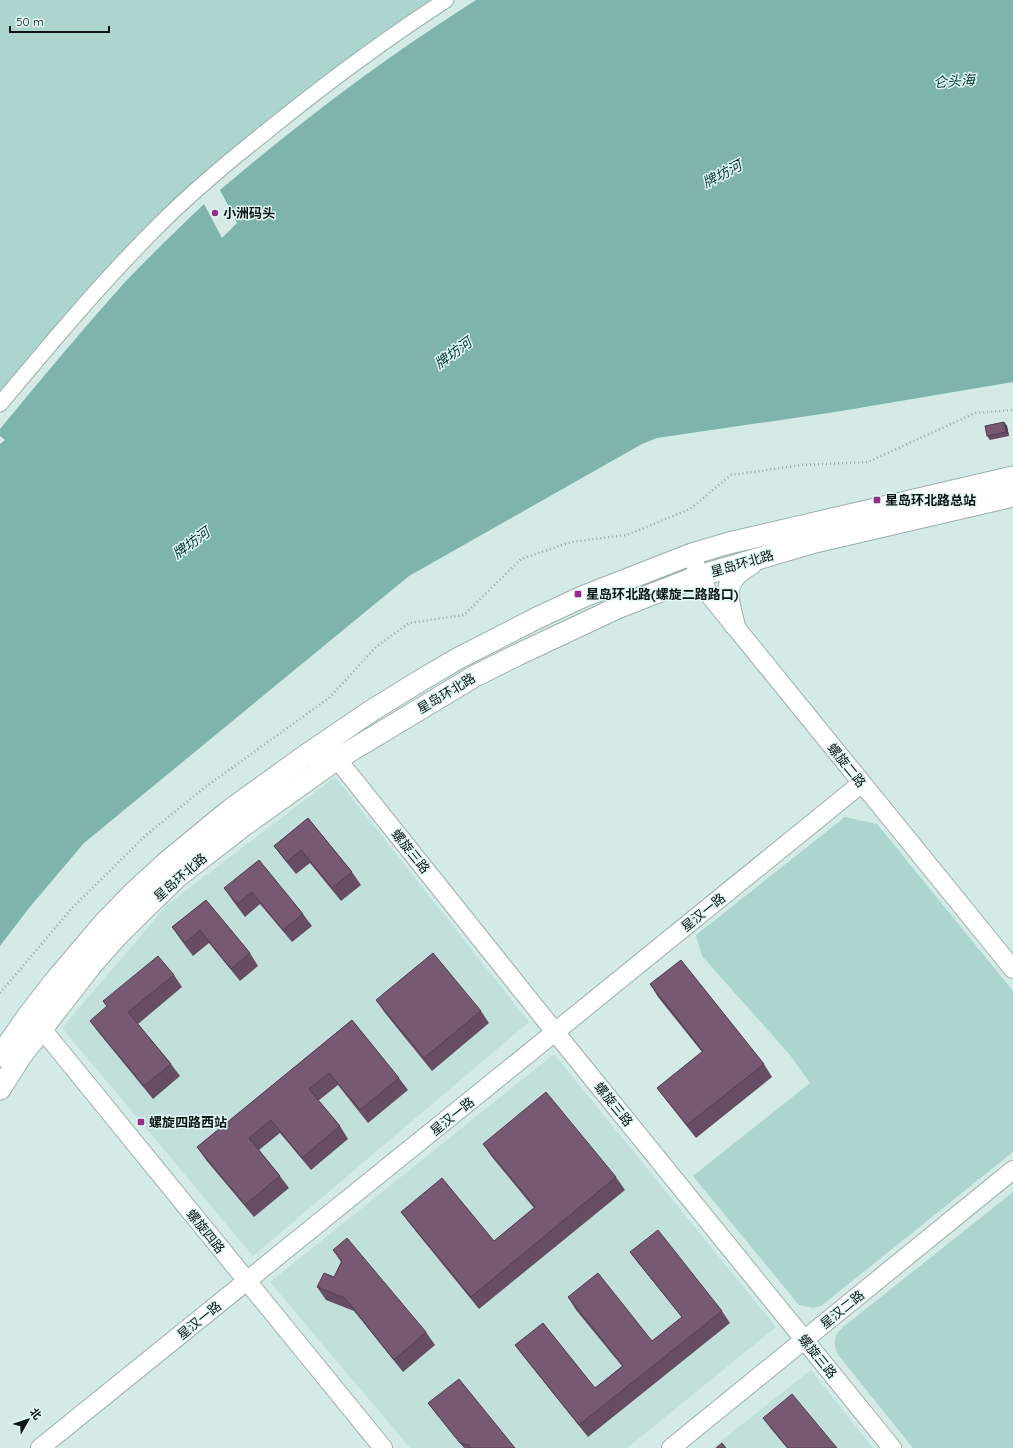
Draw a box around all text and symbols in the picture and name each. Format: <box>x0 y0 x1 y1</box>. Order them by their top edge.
scale bar <box>10 8 109 34</box>
text: 50 m <box>16 14 44 29</box>
water label: 仑头海 <box>932 70 978 91</box>
water label: 牌坊河 <box>699 155 747 192</box>
place label: 小洲码头 <box>223 205 275 221</box>
marker: 小洲码头 <box>210 208 220 218</box>
water label: 牌坊河 <box>431 332 478 373</box>
place label: 星岛环北路总站 <box>885 492 976 508</box>
marker: 星岛环北路总站 <box>872 495 882 505</box>
water label: 牌坊河 <box>169 522 216 563</box>
street label: 星岛环北路 <box>709 546 775 580</box>
place label: 星岛环北路(螺旋二路路口) <box>586 586 739 602</box>
marker: 星岛环北路(螺旋二路路口) <box>573 589 583 599</box>
street label: 星岛环北路 <box>414 669 478 717</box>
street label: 螺旋二路 <box>824 740 870 790</box>
street label: 螺旋三路 <box>388 826 434 876</box>
street label: 星岛环北路 <box>150 850 210 904</box>
street label: 星汉一路 <box>678 889 728 935</box>
street label: 螺旋三路 <box>591 1079 637 1129</box>
street label: 星汉一路 <box>427 1093 477 1139</box>
place label: 螺旋四路西站 <box>149 1114 227 1130</box>
marker: 螺旋四路西站 <box>136 1117 146 1127</box>
street label: 螺旋四路 <box>183 1206 229 1256</box>
street label: 星汉二路 <box>817 1286 867 1332</box>
street label: 星汉一路 <box>174 1297 224 1343</box>
street label: 螺旋三路 <box>795 1331 841 1381</box>
north arrow <box>8 1400 48 1440</box>
text: 北 <box>27 1405 45 1422</box>

